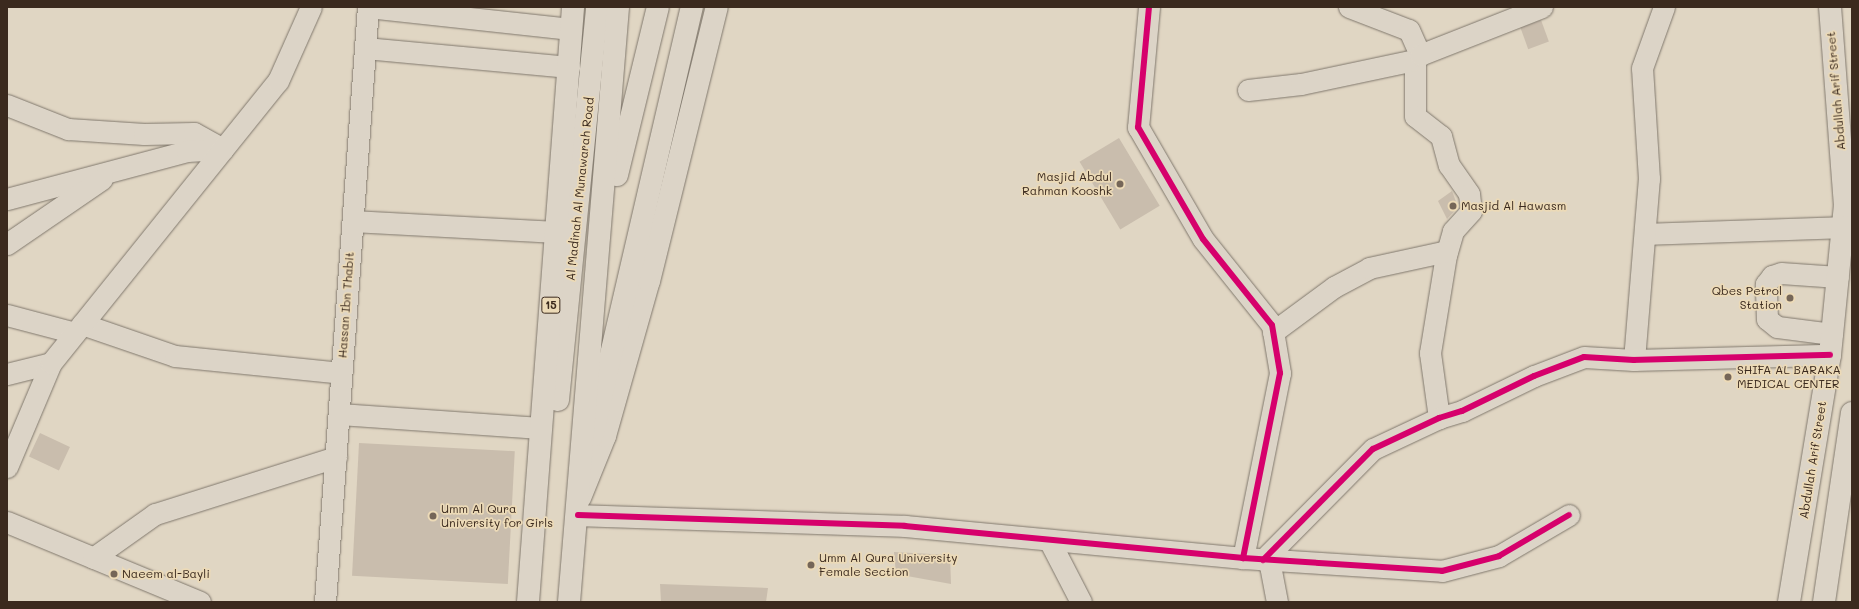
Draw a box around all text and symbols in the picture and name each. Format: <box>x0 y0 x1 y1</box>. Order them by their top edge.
street label: Abdullah Arif Street <box>1824 31 1848 151</box>
street label: Al Madinah Al Munawarah Road <box>563 97 597 281</box>
place label: Masjid Abdul Rahman Kooshk <box>1022 170 1112 198</box>
marker: Masjid Abdul Rahman Kooshk <box>1115 179 1125 189</box>
place label: Masjid Al Hawasm <box>1461 199 1566 213</box>
marker: Masjid Al Hawasm <box>1448 201 1458 211</box>
street label: Hassan Ibn Thabit <box>335 251 357 359</box>
place label: Qbes Petrol Station <box>1712 284 1782 312</box>
marker: Qbes Petrol Station <box>1785 293 1795 303</box>
road number: 15 <box>541 296 561 314</box>
place label: SHIFA AL BARAKA MEDICAL CENTER <box>1737 363 1841 391</box>
marker: SHIFA AL BARAKA MEDICAL CENTER <box>1722 371 1734 383</box>
street label: Abdullah Arif Street <box>1797 400 1829 520</box>
place label: Umm Al Qura University for Girls <box>441 502 553 530</box>
marker: Umm Al Qura University for Girls <box>428 511 438 521</box>
place label: Umm Al Qura University Female Section <box>819 551 958 579</box>
marker: Umm Al Qura University Female Section <box>806 560 816 570</box>
place label: Naeem al-Bayli <box>122 567 210 581</box>
marker: Naeem al-Bayli <box>109 569 119 579</box>

